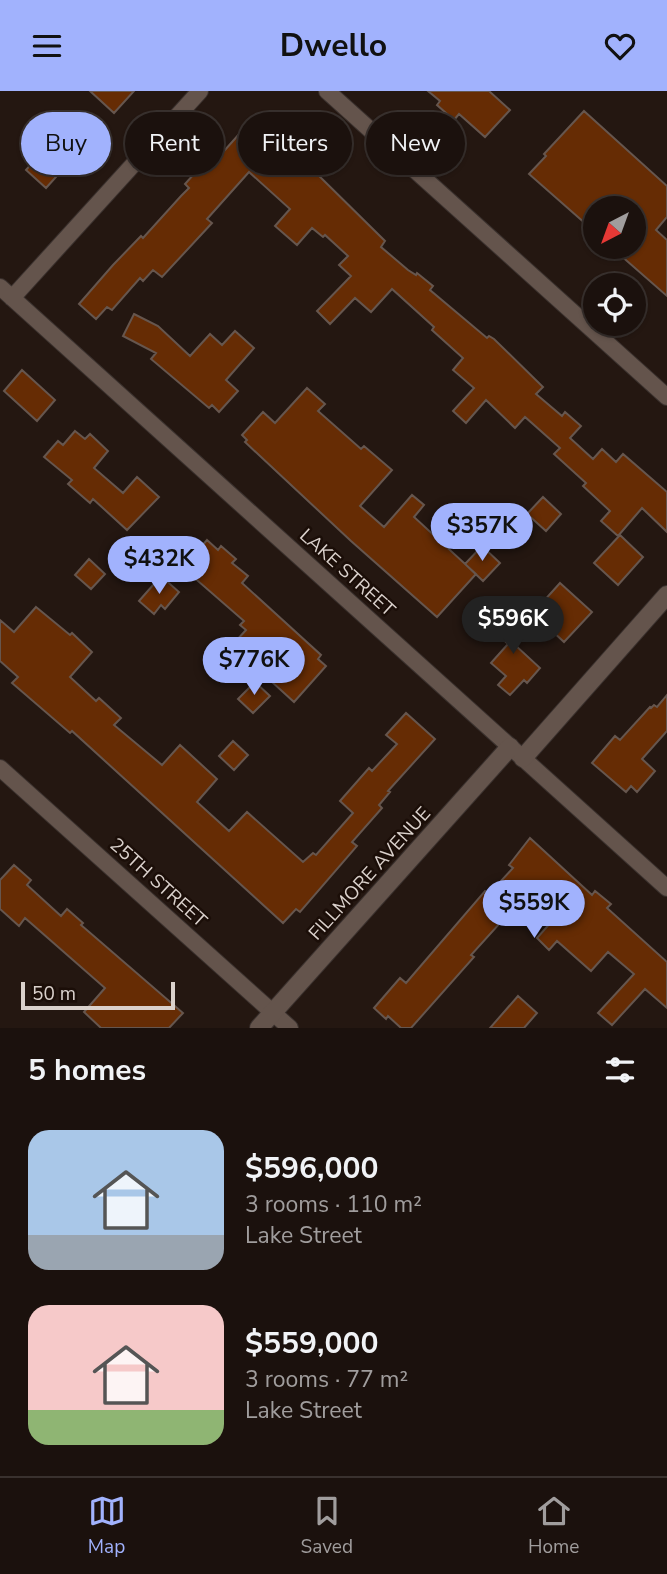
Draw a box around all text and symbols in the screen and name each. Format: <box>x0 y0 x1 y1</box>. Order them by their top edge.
text: Dwello <box>280 24 387 67</box>
icon: menu <box>28 27 66 65</box>
icon: heart <box>601 27 639 65</box>
chip: Buy <box>21 112 111 175</box>
chip: Rent <box>125 112 224 175</box>
chip: Filters <box>238 112 352 175</box>
chip: New <box>366 112 465 175</box>
north arrow <box>583 196 646 259</box>
map controls <box>583 196 646 336</box>
button: locate <box>583 273 646 336</box>
pin: $357K <box>433 503 531 563</box>
text: $357K <box>447 510 517 541</box>
street label: LAKE STREET <box>294 523 401 623</box>
pin: $432K <box>110 537 208 596</box>
text: $432K <box>124 543 194 574</box>
pin: $596K <box>464 596 562 656</box>
text: $596K <box>478 603 548 634</box>
pin: $776K <box>205 637 303 697</box>
text: $776K <box>219 644 289 675</box>
street label: FILLMORE AVENUE <box>303 801 437 946</box>
street label: 25TH STREET <box>104 832 213 934</box>
pin: $559K <box>485 881 583 940</box>
text: $559K <box>499 887 569 918</box>
scale bar <box>21 979 175 1011</box>
text: 50 m <box>32 981 76 1007</box>
text: 5 homes <box>28 1050 146 1091</box>
icon: filters <box>601 1051 639 1089</box>
text: $596,000 <box>245 1148 378 1189</box>
icon: home <box>84 1158 168 1242</box>
text: 3 rooms · 110 m² <box>245 1189 422 1220</box>
text: Lake Street <box>245 1220 362 1251</box>
text: $559,000 <box>245 1323 378 1364</box>
icon: home <box>84 1333 168 1417</box>
text: 3 rooms · 77 m² <box>245 1364 408 1395</box>
text: Lake Street <box>245 1395 362 1426</box>
tab: Map <box>88 1492 126 1560</box>
tab: Saved <box>301 1492 353 1560</box>
tab: Home <box>528 1492 579 1560</box>

